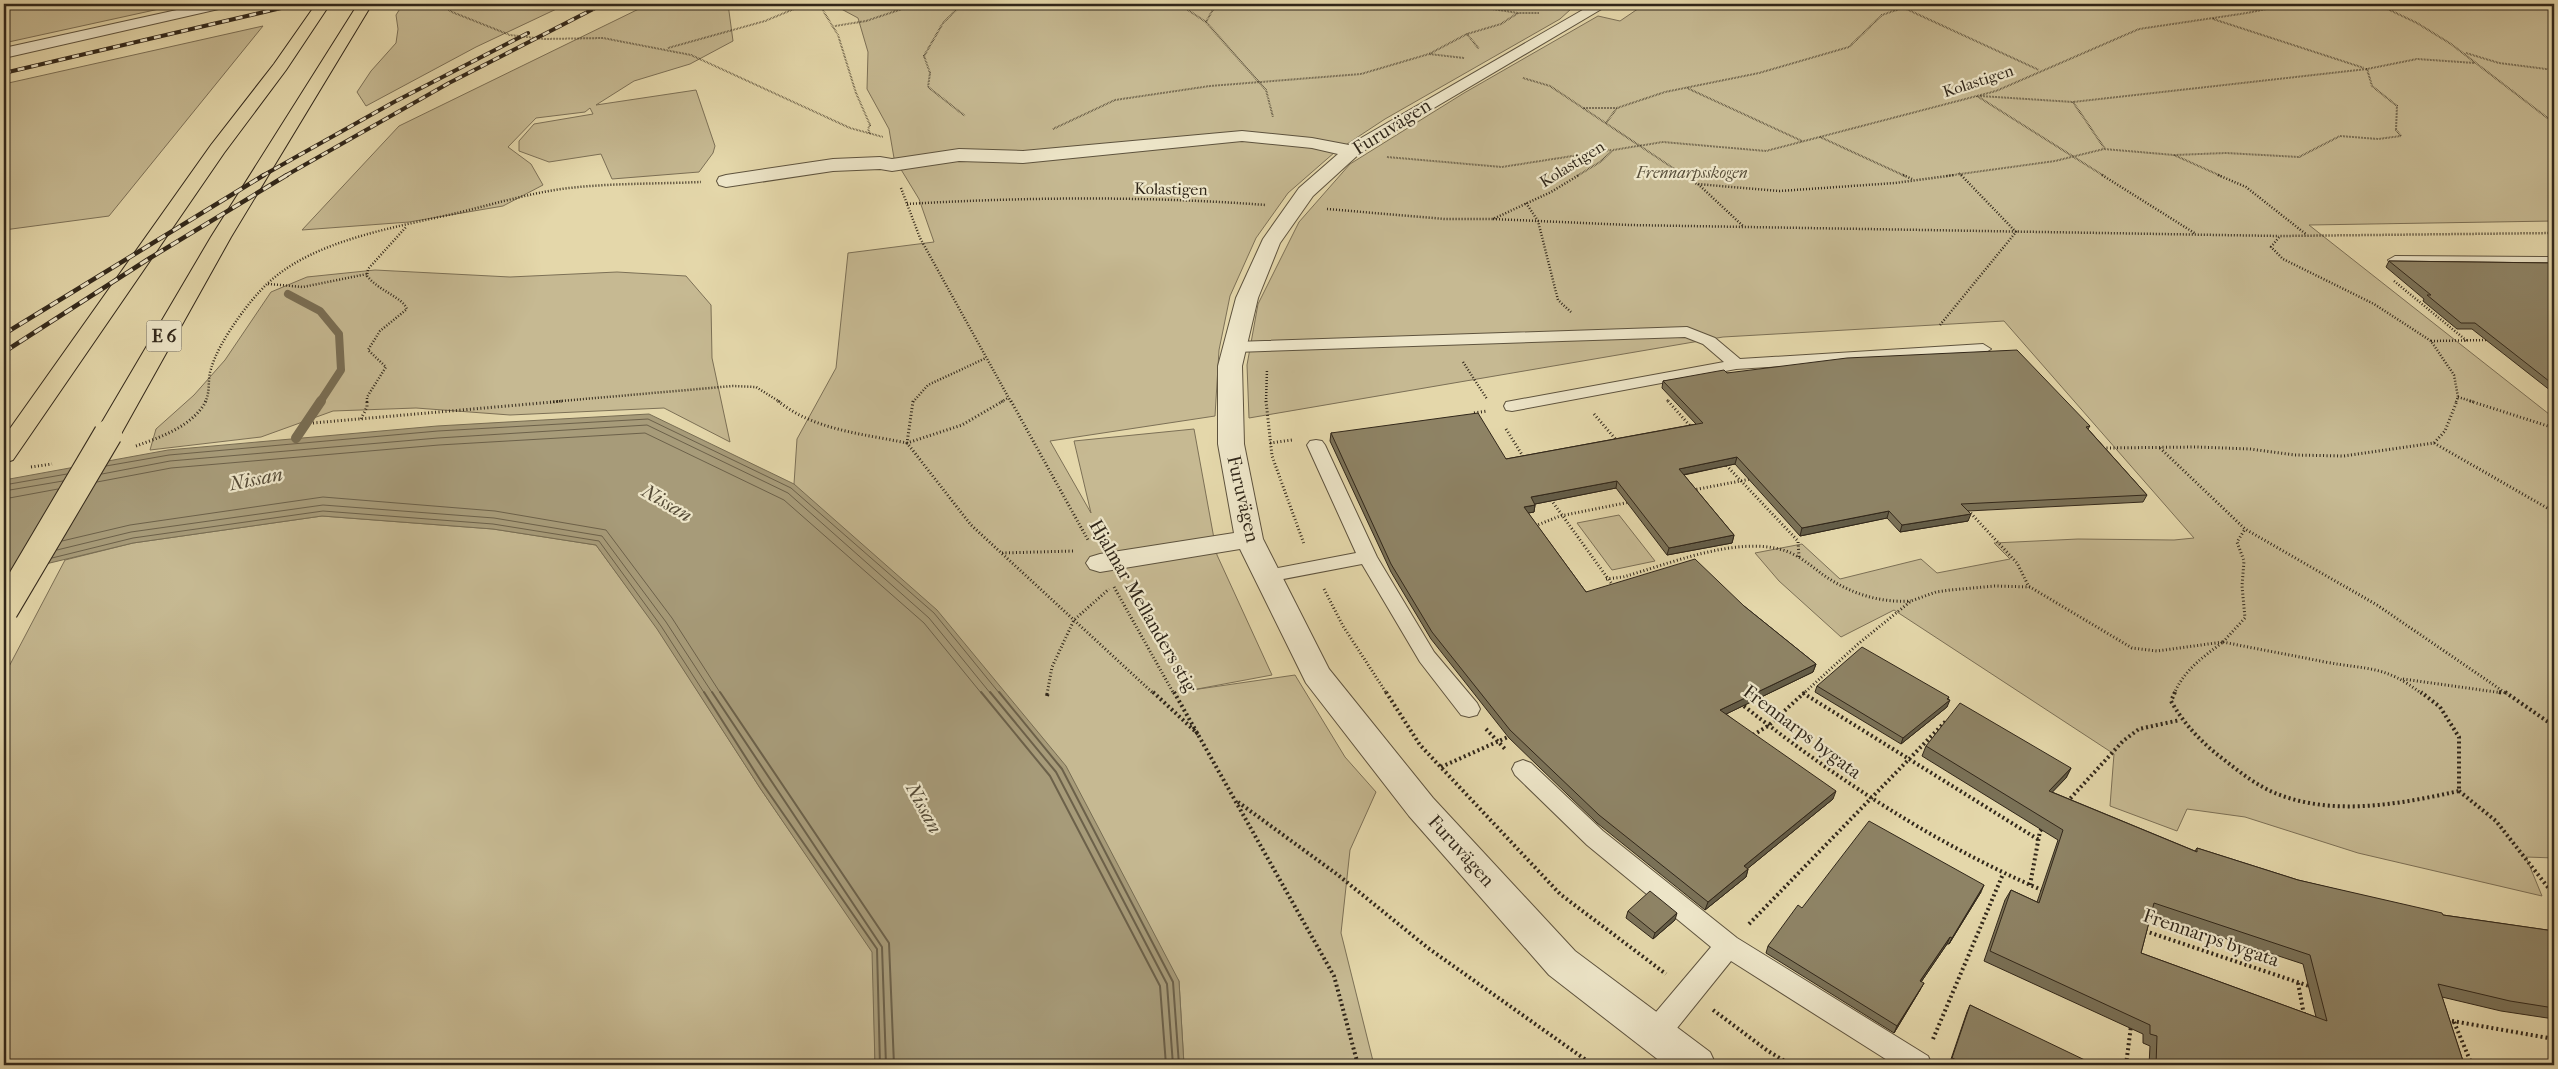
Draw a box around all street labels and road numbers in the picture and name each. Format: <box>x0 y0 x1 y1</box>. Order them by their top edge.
street label: Kolastigen <box>1940 60 2016 101</box>
street label: Furuvägen <box>1349 94 1435 160</box>
street label: Kolastigen <box>1536 136 1609 191</box>
street label: Kolastigen <box>1134 179 1208 199</box>
road number: E 6 <box>146 321 182 352</box>
street label: Furuvägen <box>1222 453 1264 545</box>
street label: Hjalmar Mellanders stig <box>1085 516 1202 697</box>
street label: Frennarps bygata <box>1739 680 1866 784</box>
street label: Furuvägen <box>1423 811 1499 891</box>
street label: Frennarps bygata <box>2140 904 2282 972</box>

